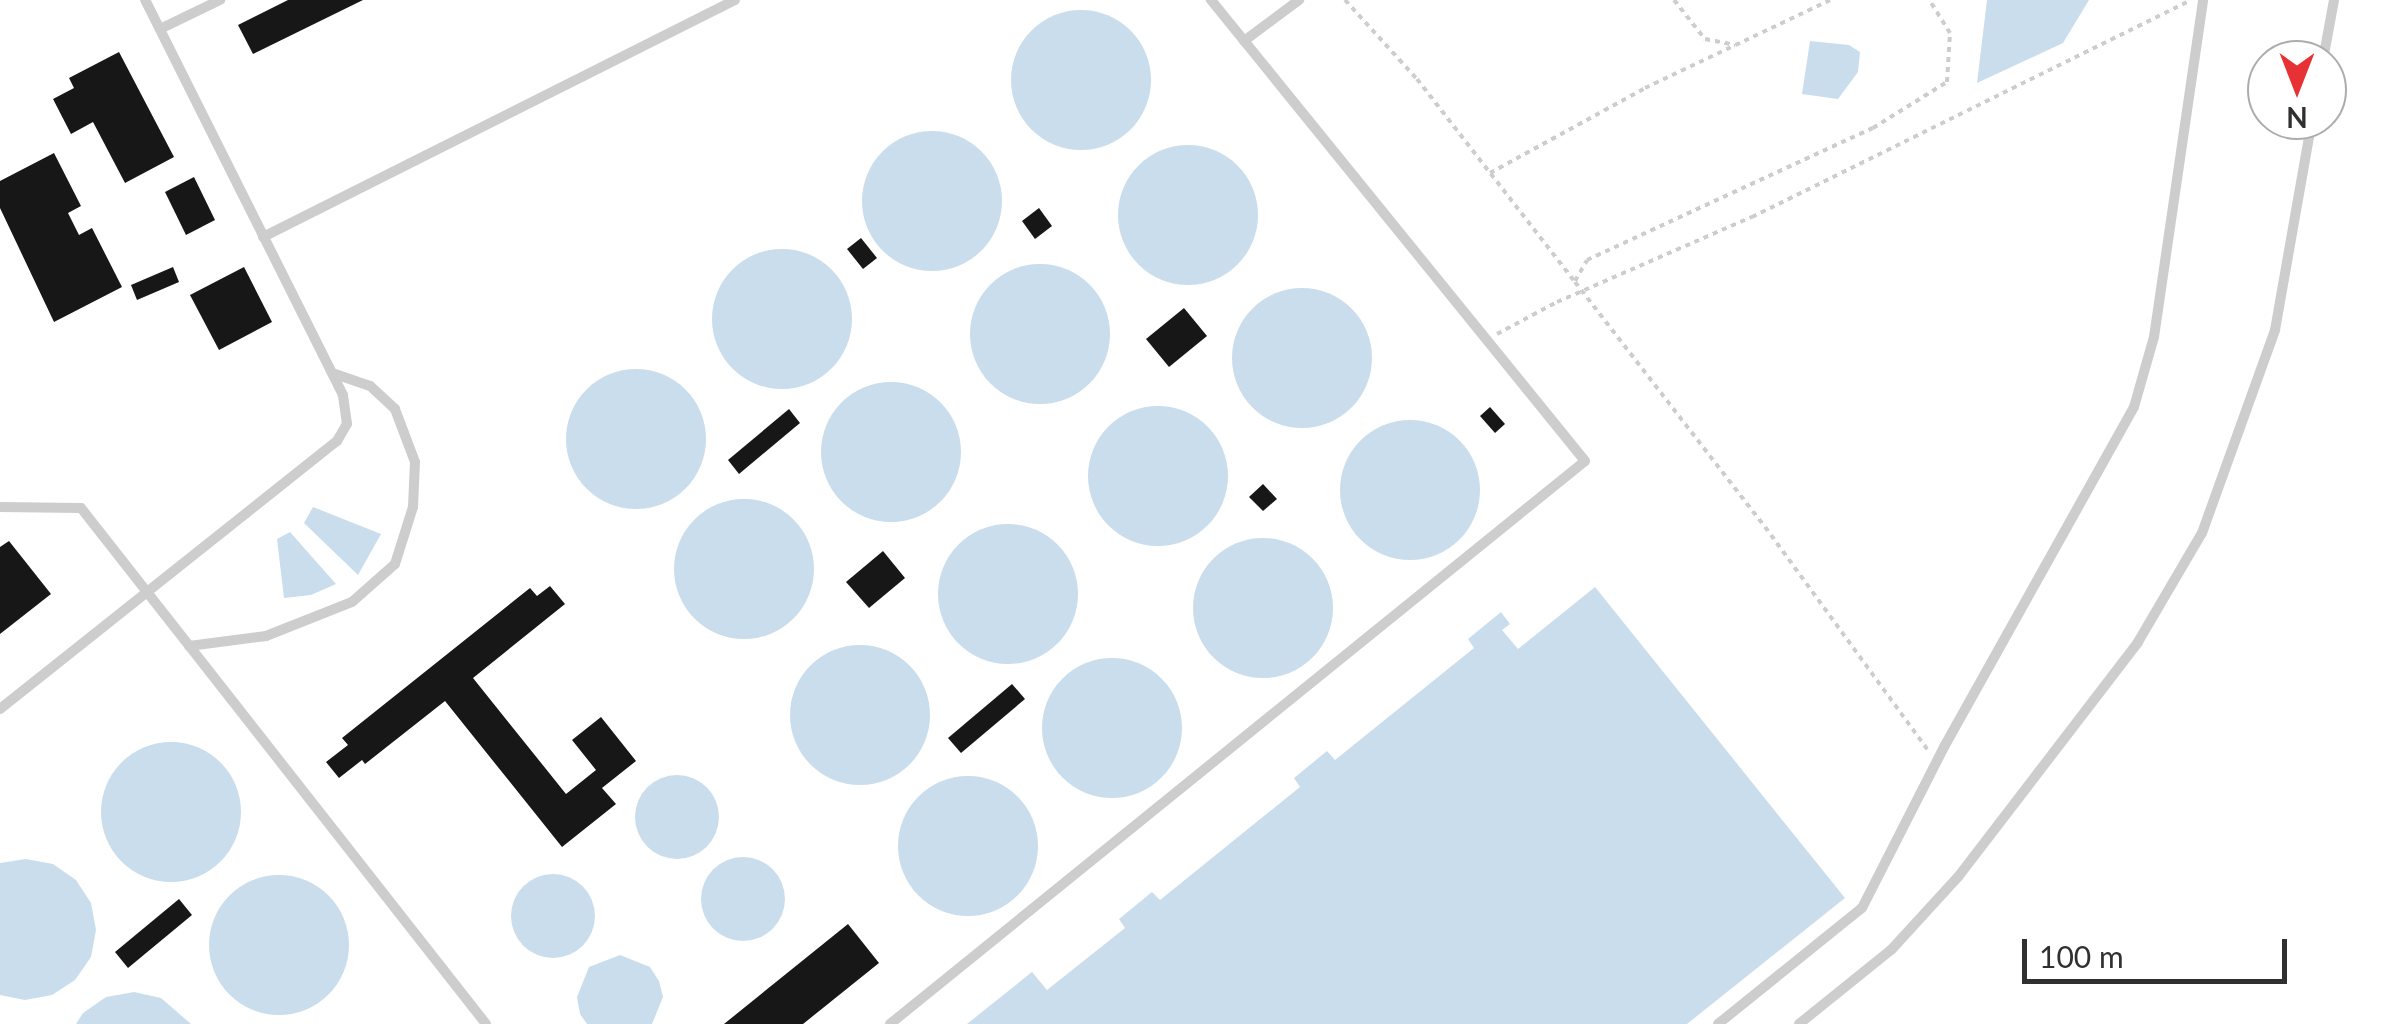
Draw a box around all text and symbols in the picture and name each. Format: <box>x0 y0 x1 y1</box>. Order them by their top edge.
north arrow <box>2247 40 2347 140</box>
text: N <box>2286 101 2308 135</box>
scale bar <box>2027 919 2292 981</box>
text: 100 m <box>2039 938 2124 974</box>

